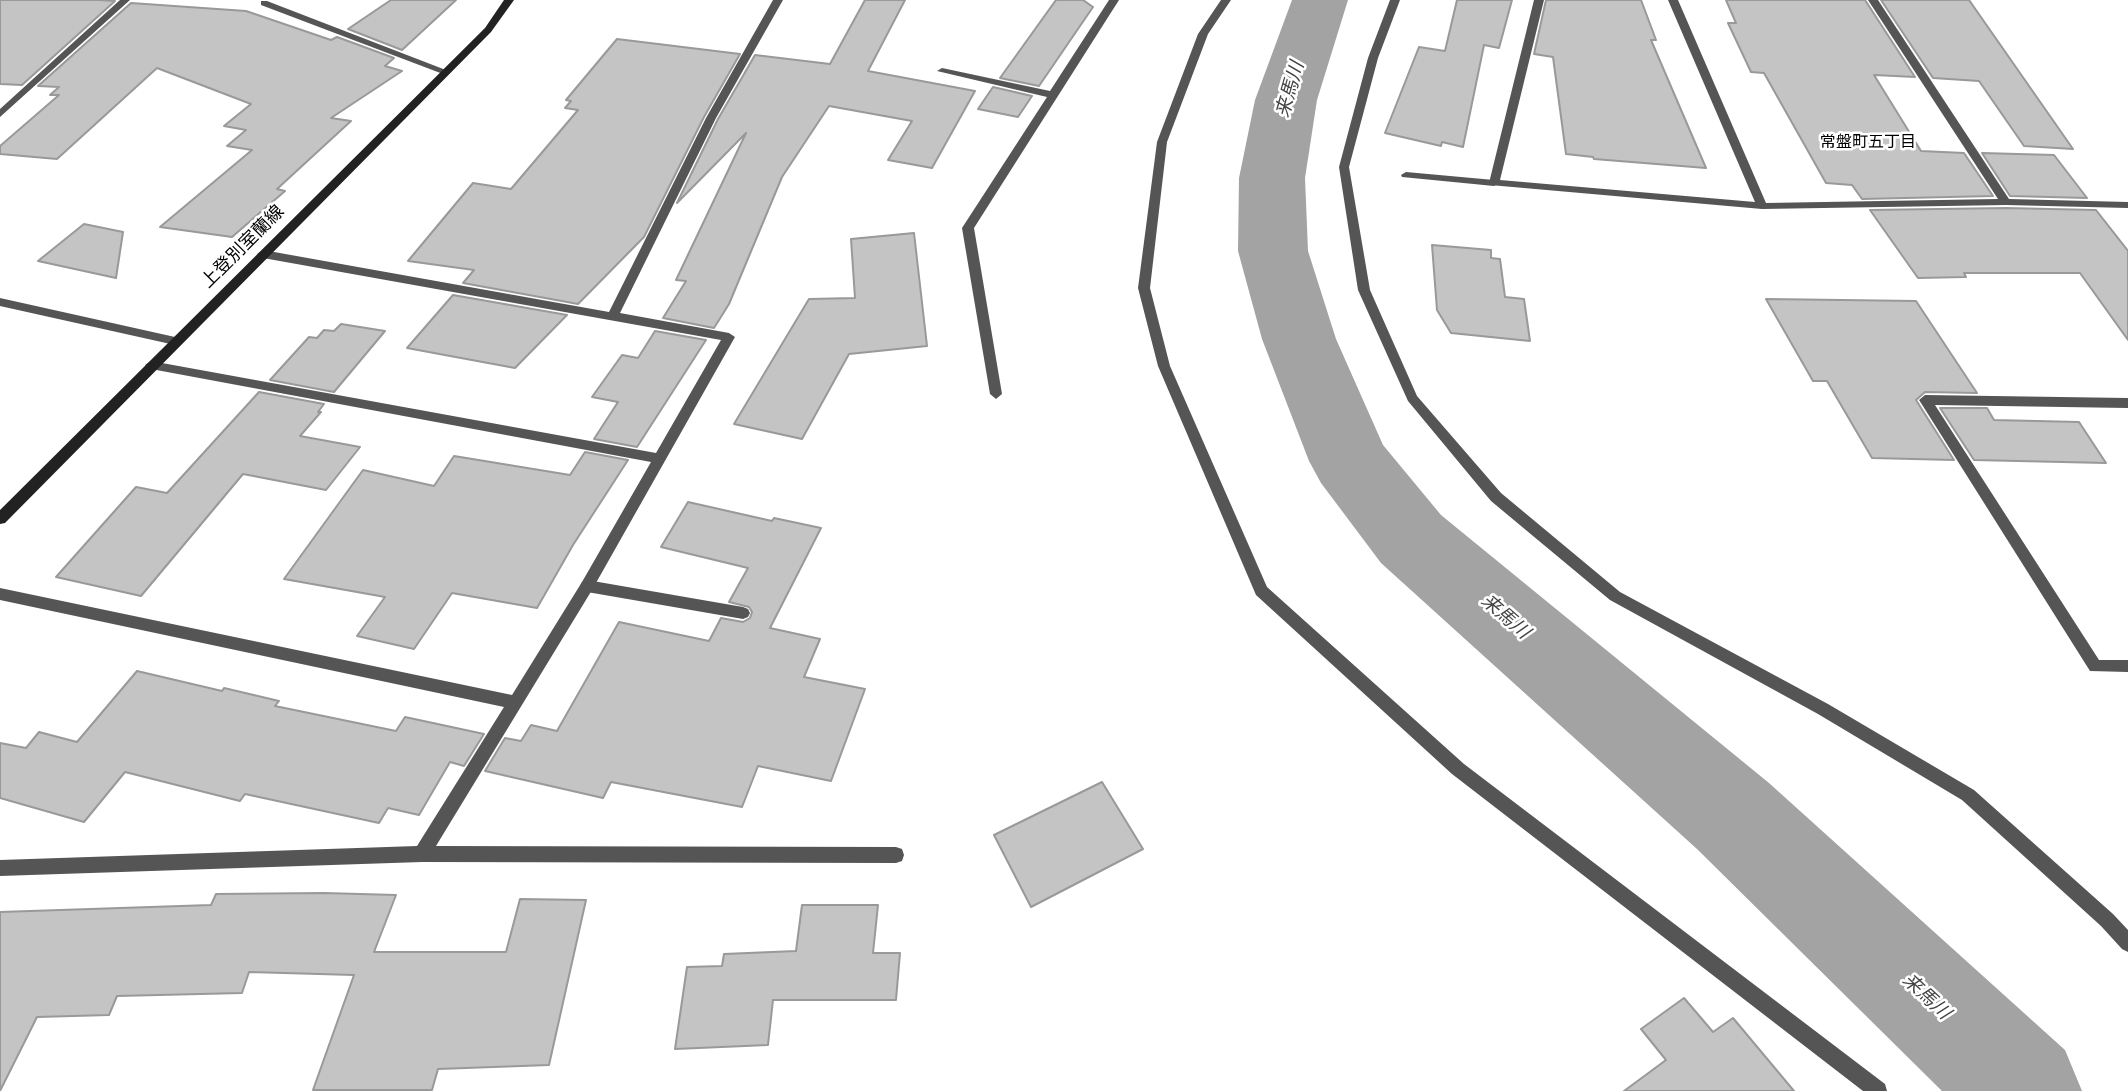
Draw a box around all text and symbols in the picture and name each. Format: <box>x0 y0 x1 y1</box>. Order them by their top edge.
water label: 来馬川 <box>1273 59 1311 121</box>
district label: 常盤町五丁目 <box>1820 134 1916 154</box>
street label: 上登別室蘭線 <box>198 202 290 294</box>
water label: 来馬川 <box>1475 591 1533 645</box>
water label: 来馬川 <box>1896 970 1954 1026</box>

